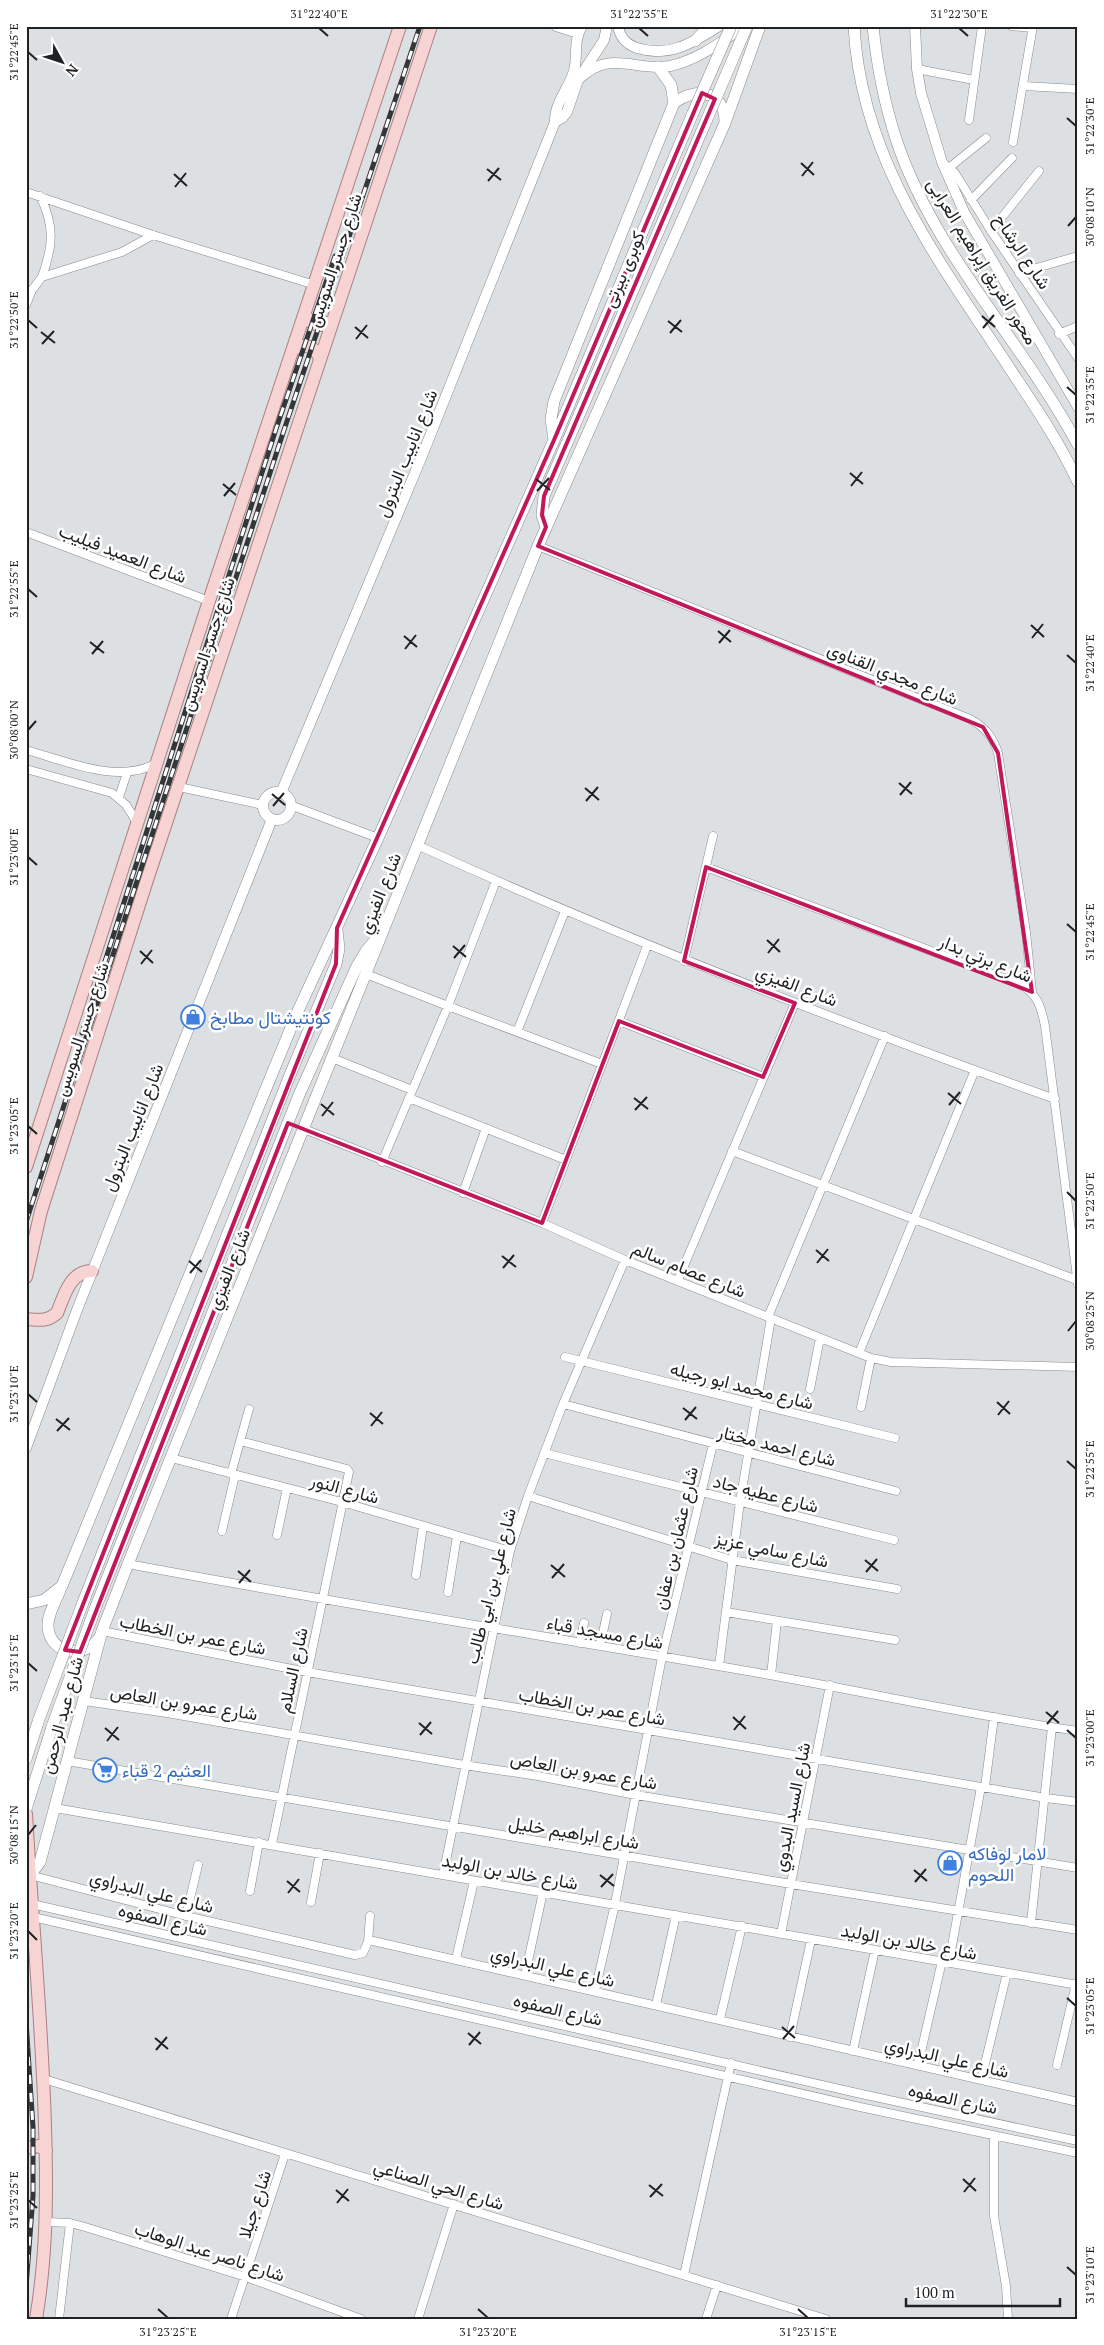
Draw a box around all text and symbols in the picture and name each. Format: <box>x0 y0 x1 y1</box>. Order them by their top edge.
text: 31°22'40"E <box>290 6 348 21</box>
text: 31°22'35"E <box>610 6 668 21</box>
text: 31°22'30"E <box>930 6 988 21</box>
text: 31°22'45"E <box>6 23 21 81</box>
north arrow <box>38 38 88 88</box>
text: N <box>61 61 83 81</box>
text: 31°22'30"E <box>1082 97 1097 155</box>
street label: محور الفريق إبراهيم العرابى <box>921 173 1044 349</box>
text: 30°08'10"N <box>1082 187 1097 247</box>
street label: شارع جسر السويس <box>301 190 368 330</box>
street label: شارع الرشاح <box>988 208 1057 294</box>
street label: كوبرى بيرتى <box>596 227 650 311</box>
text: 31°22'50"E <box>6 291 21 349</box>
text: 31°22'35"E <box>1082 366 1097 424</box>
street label: شارع انابيب البترول <box>369 386 443 521</box>
street label: شارع العميد فيليب <box>55 518 190 589</box>
text: 31°22'55"E <box>6 560 21 618</box>
street label: شارع جسر السويس <box>174 574 241 714</box>
text: 31°22'40"E <box>1082 634 1097 692</box>
street label: شارع مجدي القناوى <box>823 636 962 714</box>
text: 30°08'00"N <box>6 700 21 760</box>
text: 31°23'00"E <box>6 828 21 886</box>
street label: شارع الفيزي <box>352 849 410 939</box>
text: 31°22'45"E <box>1082 903 1097 961</box>
street label: شارع برتي بدار <box>933 928 1036 991</box>
street label: شارع الفيزي <box>751 958 841 1015</box>
street label: شارع جسر السويس <box>48 959 115 1099</box>
shop icon: كونتيشتال مطابخ <box>180 1004 206 1030</box>
place label: كونتيشتال مطابخ <box>210 1005 331 1030</box>
street label: شارع انابيب البترول <box>95 1060 169 1195</box>
text: 31°23'05"E <box>6 1097 21 1155</box>
text: 31°22'50"E <box>1082 1172 1097 1230</box>
street label: شارع الفيزي <box>201 1225 259 1315</box>
street label: شارع عصام سالم <box>628 1235 749 1304</box>
text: 30°08'25"N <box>1082 1291 1097 1351</box>
street label: شارع محمد ابو رجيله <box>668 1356 816 1415</box>
text: 31°23'10"E <box>6 1365 21 1423</box>
street label: شارع احمد مختار <box>714 1419 838 1472</box>
text: 31°22'55"E <box>1082 1440 1097 1498</box>
street label: شارع عثمان بن عفان <box>647 1464 704 1612</box>
street label: شارع النور <box>307 1467 382 1510</box>
street label: شارع عطيه جاد <box>711 1468 821 1519</box>
street label: شارع علي بن ابي طالب <box>459 1505 525 1667</box>
street label: شارع سامي عزيز <box>711 1525 831 1577</box>
street label: شارع عمر بن الخطاب <box>118 1608 268 1661</box>
street label: شارع مسجد قباء <box>545 1610 665 1655</box>
street label: شارع السلام <box>271 1625 314 1715</box>
text: 31°23'15"E <box>6 1634 21 1692</box>
street label: شارع عبد الرحمن <box>34 1654 89 1777</box>
street label: شارع عمرو بن العاص <box>108 1679 259 1726</box>
street label: شارع عمر بن الخطاب <box>517 1681 667 1732</box>
text: 31°23'00"E <box>1082 1709 1097 1767</box>
street label: شارع السيد البدوي <box>767 1740 819 1875</box>
street label: شارع عمرو بن العاص <box>508 1745 659 1796</box>
supermarket icon: العثيم 2 قباء <box>92 1757 118 1783</box>
place label: العثيم 2 قباء <box>122 1758 211 1783</box>
text: 30°08'15"N <box>6 1805 21 1865</box>
street label: شارع ابراهيم خليل <box>507 1810 641 1855</box>
place label: لامار لوفاكه اللحوم <box>968 1841 1047 1887</box>
street label: شارع خالد بن الوليد <box>440 1847 580 1896</box>
shop icon: لامار لوفاكه اللحوم <box>937 1850 963 1876</box>
street label: شارع علي البدراوي <box>87 1864 216 1922</box>
street label: شارع الصفوه <box>116 1897 210 1942</box>
text: 31°23'20"E <box>6 1902 21 1960</box>
street label: شارع خالد بن الوليد <box>839 1917 979 1966</box>
street label: شارع علي البدراوي <box>488 1940 617 1996</box>
text: 31°23'05"E <box>1082 1977 1097 2035</box>
street label: شارع الصفوه <box>511 1987 605 2032</box>
street label: شارع علي البدراوي <box>882 2031 1011 2087</box>
street label: شارع الصفوه <box>906 2077 1000 2120</box>
street label: شارع الحي الصناعي <box>370 2153 507 2219</box>
street label: شارع جيلا <box>232 2167 277 2241</box>
text: 31°23'25"E <box>6 2171 21 2229</box>
street label: شارع ناصر عبد الوهاب <box>131 2215 288 2288</box>
text: 31°23'10"E <box>1082 2246 1097 2304</box>
scale bar <box>906 2275 1060 2307</box>
text: 100 m <box>914 2282 955 2302</box>
text: 31°23'25"E <box>139 2324 197 2339</box>
text: 31°23'20"E <box>459 2324 517 2339</box>
text: 31°23'15"E <box>779 2324 837 2339</box>

